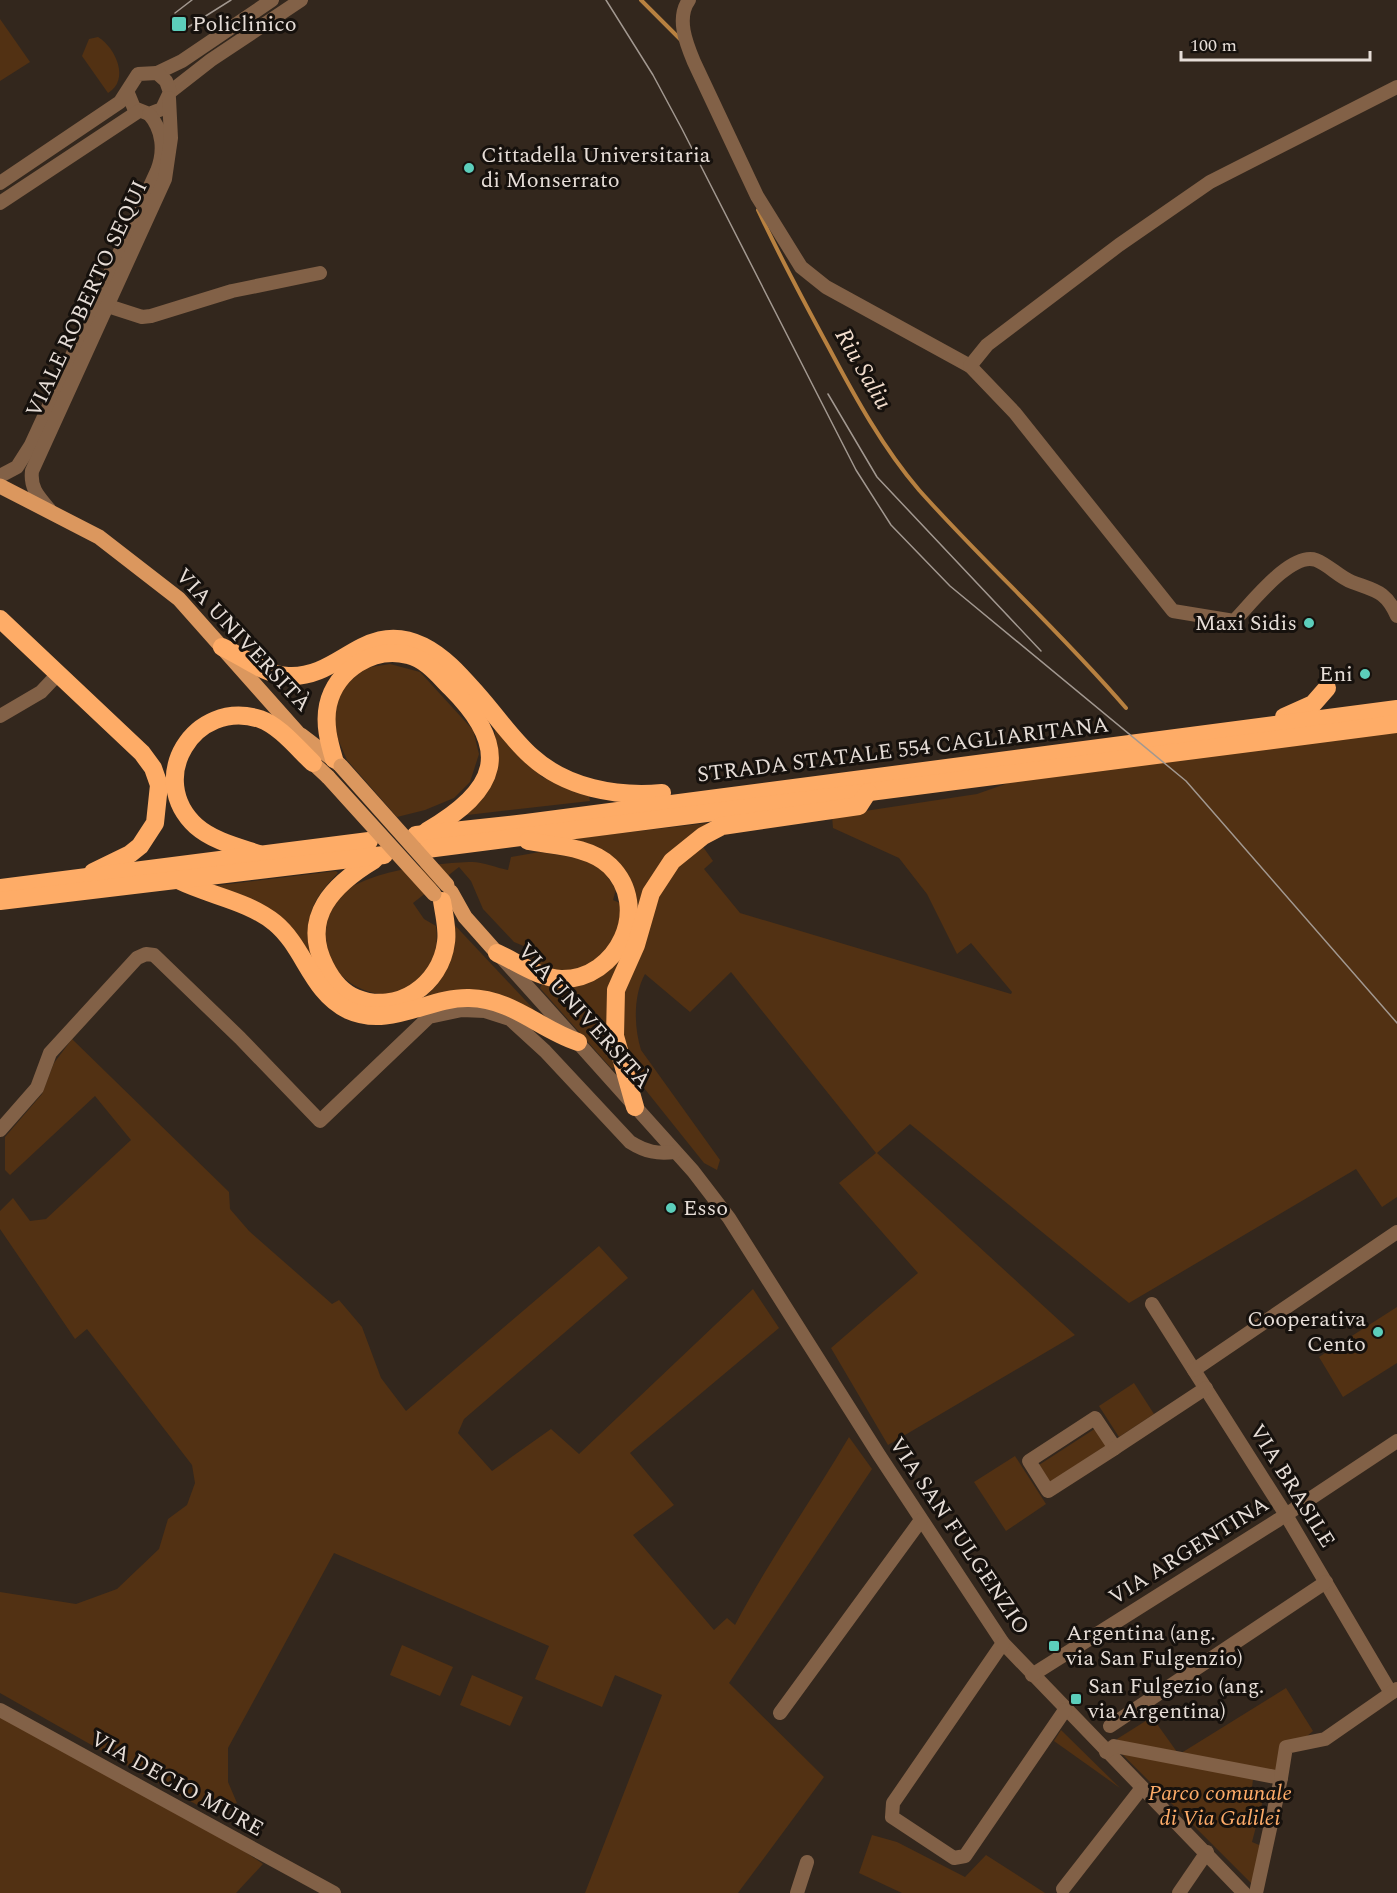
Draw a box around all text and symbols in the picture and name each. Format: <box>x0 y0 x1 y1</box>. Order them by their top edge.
place label: Policlinico <box>192 8 297 41</box>
marker: Policlinico <box>170 15 188 33</box>
scale bar <box>1181 24 1370 62</box>
text: 100 m <box>1190 32 1237 59</box>
place label: Cittadella Universitaria di Monserrato <box>481 139 711 197</box>
marker: Cittadella Universitaria di Monserrato <box>462 161 476 175</box>
street label: VIALE ROBERTO SEQUI <box>17 175 157 423</box>
water label: Riu Saliu <box>825 321 901 417</box>
street label: VIA UNIVERSITÀ <box>167 560 319 720</box>
place label: Maxi Sidis <box>1195 607 1297 640</box>
marker: Maxi Sidis <box>1302 616 1316 630</box>
place label: Eni <box>1319 658 1353 691</box>
marker: Eni <box>1358 667 1372 681</box>
street label: STRADA STATALE 554 CAGLIARITANA <box>695 708 1111 792</box>
street label: VIA UNIVERSITÀ <box>509 936 659 1096</box>
place label: Esso <box>683 1192 728 1225</box>
marker: Esso <box>664 1201 678 1215</box>
place label: Cooperativa Cento <box>1247 1303 1366 1361</box>
marker: Cooperativa Cento <box>1371 1325 1385 1339</box>
street label: VIA BRASILE <box>1241 1418 1343 1554</box>
street label: VIA SAN FULGENZIO <box>880 1430 1038 1642</box>
street label: VIA ARGENTINA <box>1102 1488 1276 1614</box>
place label: Argentina (ang. via San Fulgenzio) <box>1065 1617 1243 1675</box>
marker: Argentina (ang. via San Fulgenzio) <box>1047 1639 1061 1653</box>
place label: San Fulgezio (ang. via Argentina) <box>1087 1670 1264 1728</box>
marker: San Fulgezio (ang. via Argentina) <box>1069 1692 1083 1706</box>
street label: VIA DECIO MURE <box>84 1723 270 1845</box>
park label: Parco comunale di Via Galilei <box>1148 1777 1292 1835</box>

